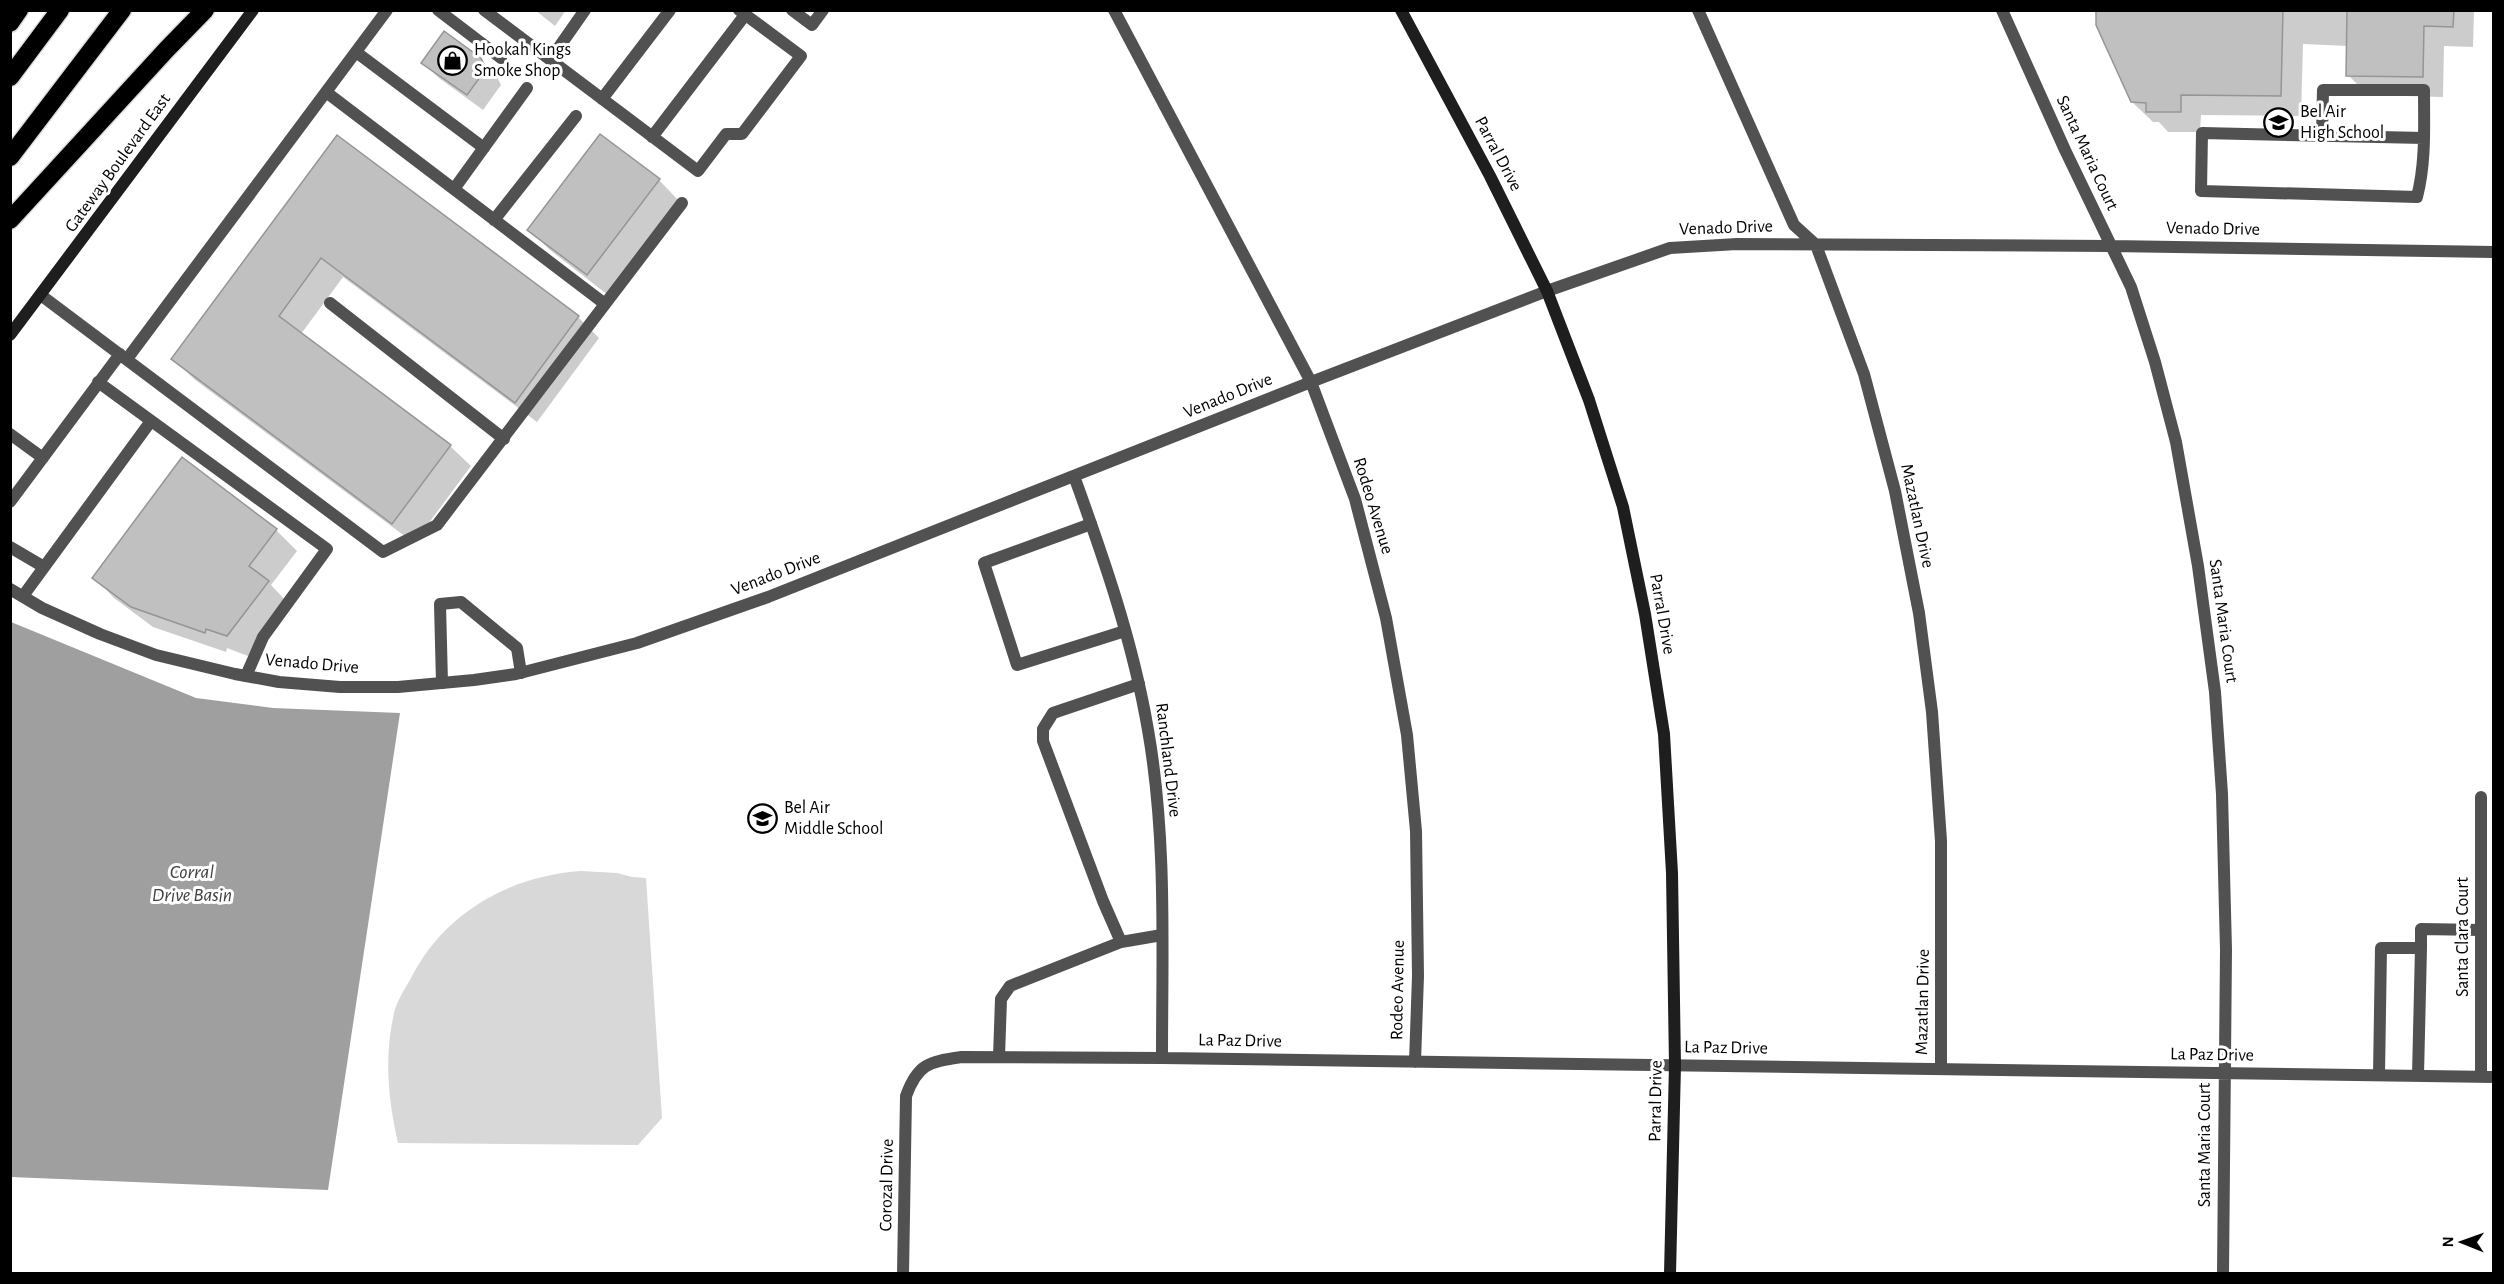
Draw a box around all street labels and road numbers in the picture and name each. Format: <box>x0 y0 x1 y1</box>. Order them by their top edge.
street label: Gateway Boulevard East <box>62 90 174 235</box>
street label: Santa Maria Court <box>2053 93 2122 213</box>
street label: Parral Drive <box>1471 114 1525 194</box>
street label: Venado Drive <box>1679 217 1773 239</box>
street label: Venado Drive <box>2166 219 2260 239</box>
street label: Venado Drive <box>1181 370 1275 422</box>
street label: Rodeo Avenue <box>1350 456 1396 556</box>
street label: Mazatlan Drive <box>1897 462 1937 570</box>
street label: Venado Drive <box>729 549 823 599</box>
street label: Santa Maria Court <box>2205 558 2241 684</box>
street label: Parral Drive <box>1646 572 1678 656</box>
street label: Venado Drive <box>264 651 360 677</box>
street label: Ranchland Drive <box>1152 702 1184 818</box>
street label: Santa Clara Court <box>2454 877 2472 997</box>
street label: Rodeo Avenue <box>1388 940 1408 1040</box>
street label: Mazatlan Drive <box>1913 949 1933 1055</box>
street label: La Paz Drive <box>1198 1031 1282 1051</box>
street label: La Paz Drive <box>1684 1038 1768 1058</box>
street label: La Paz Drive <box>2170 1045 2254 1065</box>
street label: Parral Drive <box>1646 1060 1666 1142</box>
street label: Santa Maria Court <box>2196 1082 2214 1207</box>
street label: Corozal Drive <box>877 1139 897 1231</box>

